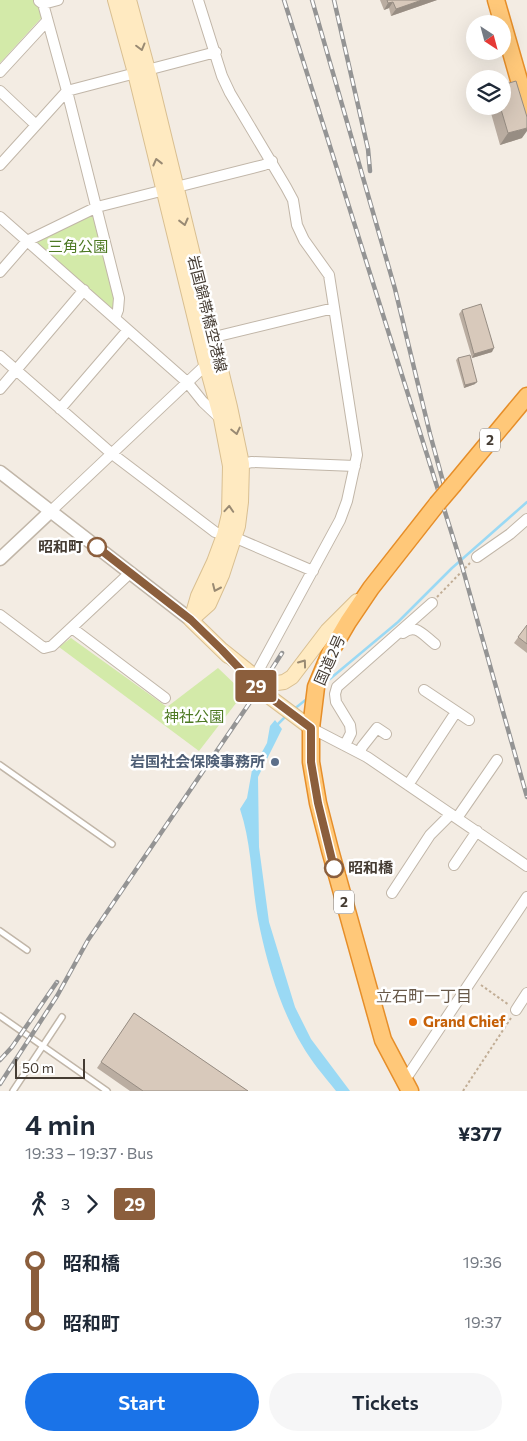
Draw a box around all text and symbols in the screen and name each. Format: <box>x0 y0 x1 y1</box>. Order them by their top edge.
north arrow <box>466 15 511 60</box>
map controls <box>466 15 511 115</box>
one-way arrow <box>136 42 146 51</box>
button: layers <box>466 70 511 115</box>
one-way arrow <box>152 158 163 167</box>
one-way arrow <box>179 217 189 225</box>
park label: 三角公園 <box>48 237 108 255</box>
street label: 岩国錦帯橋空港線 <box>185 253 231 374</box>
one-way arrow <box>230 426 241 435</box>
road number: 2 <box>480 428 500 452</box>
one-way arrow <box>223 504 234 512</box>
place label: 昭和町 <box>38 537 83 555</box>
marker: 昭和町 <box>87 537 107 557</box>
one-way arrow <box>212 583 222 592</box>
street label: 国道2号 <box>310 632 348 688</box>
one-way arrow <box>297 659 306 669</box>
line badge: 29 <box>234 670 278 702</box>
text: 29 <box>245 675 267 697</box>
park label: 神社公園 <box>164 707 224 725</box>
place label: 岩国社会保険事務所 <box>130 752 265 770</box>
marker: 岩国社会保険事務所 <box>269 756 281 768</box>
marker: 昭和橋 <box>324 858 344 878</box>
place label: 昭和橋 <box>348 858 394 876</box>
road number: 2 <box>334 890 354 914</box>
district label: 立石町一丁目 <box>376 986 472 1005</box>
place label: Grand Chief <box>423 1012 506 1030</box>
marker: Grand Chief <box>407 1016 419 1028</box>
scale bar <box>15 1056 85 1079</box>
text: 50 m <box>22 1059 54 1076</box>
text: 4 min <box>25 1107 96 1141</box>
text: ¥377 <box>458 1122 502 1145</box>
text: 19:33 – 19:37 · Bus <box>25 1143 153 1162</box>
icon: walk <box>25 1190 53 1218</box>
icon: forward <box>78 1190 106 1218</box>
text: 29 <box>124 1193 145 1215</box>
text: 3 <box>61 1194 70 1213</box>
text: 昭和橋 <box>63 1251 120 1274</box>
text: 19:36 <box>463 1252 502 1271</box>
text: 昭和町 <box>63 1311 120 1334</box>
text: 19:37 <box>464 1312 502 1331</box>
button: Start <box>25 1373 259 1431</box>
button: Tickets <box>269 1373 502 1431</box>

